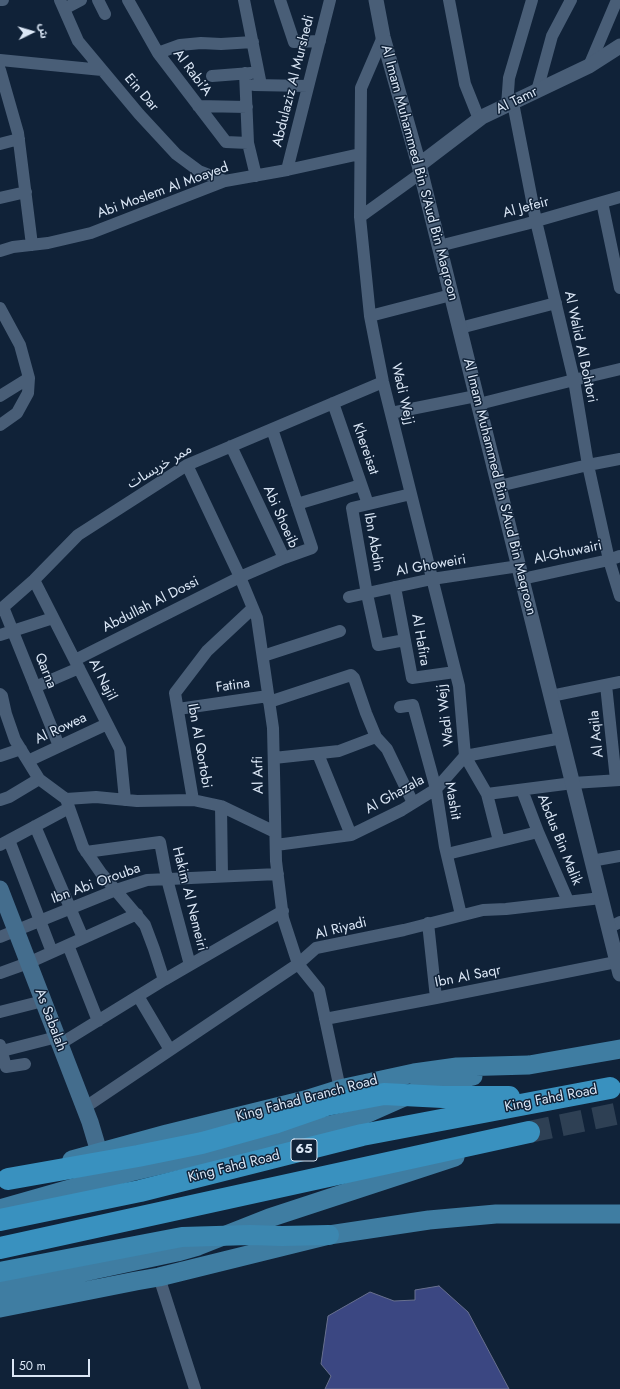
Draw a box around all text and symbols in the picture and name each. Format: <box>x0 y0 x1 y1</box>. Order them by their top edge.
north arrow <box>12 12 52 52</box>
street label: Abdulaziz Al Murshedi <box>269 13 319 149</box>
text: ش <box>35 23 53 39</box>
street label: Al Imam Muhammed Bin S'Aud Bin Maqroon <box>377 43 461 303</box>
street label: Al Rabi'A <box>169 46 215 100</box>
street label: Ein Dar <box>120 71 162 115</box>
street label: Al Tamr <box>493 84 541 118</box>
street label: Abi Moslem Al Moayed <box>95 159 231 223</box>
street label: Al Jefeir <box>501 194 551 222</box>
street label: Al Walid Al Bohtori <box>560 290 600 404</box>
street label: Al Imam Muhammed Bin S'Aud Bin Maqroon <box>459 357 539 617</box>
street label: Wadi Wejj <box>387 362 417 426</box>
street label: Khereisat <box>348 421 382 477</box>
street label: ممر خريسات <box>125 441 195 493</box>
street label: Abi Shoeib <box>259 483 301 551</box>
street label: Ibn Abdin <box>360 511 386 573</box>
street label: Al-Ghuwairi <box>532 538 604 568</box>
street label: Al Ghoweiri <box>395 552 467 580</box>
street label: Abdullah Al Dossi <box>100 573 202 637</box>
street label: Al Hafira <box>407 613 433 667</box>
street label: Qarna <box>30 651 60 691</box>
street label: Al Najil <box>84 656 120 704</box>
street label: Fatina <box>215 675 251 697</box>
street label: Wadi Wejj <box>434 683 458 747</box>
street label: Ibn Al Qortobi <box>183 702 215 790</box>
street label: Al Rowea <box>32 710 90 748</box>
street label: Al Aqila <box>586 710 608 758</box>
street label: Al Arfi <box>250 756 268 794</box>
street label: Al Ghazala <box>363 772 427 818</box>
street label: Mashit <box>440 781 464 821</box>
street label: Abdus Bin Malik <box>533 792 585 888</box>
street label: Hakim Al Nemeiri <box>168 845 210 953</box>
street label: Ibn Abi Orouba <box>49 860 143 908</box>
street label: Al Riyadi <box>313 914 369 944</box>
street label: Ibn Al Saqr <box>434 962 502 992</box>
street label: As Sabalah <box>30 986 70 1054</box>
street label: King Fahad Branch Road <box>234 1072 380 1126</box>
street label: King Fahd Road <box>503 1082 599 1116</box>
road number: 65 <box>291 1139 317 1161</box>
street label: King Fahd Road <box>186 1147 282 1187</box>
scale bar <box>14 1351 92 1377</box>
text: 50 m <box>19 1357 46 1375</box>

